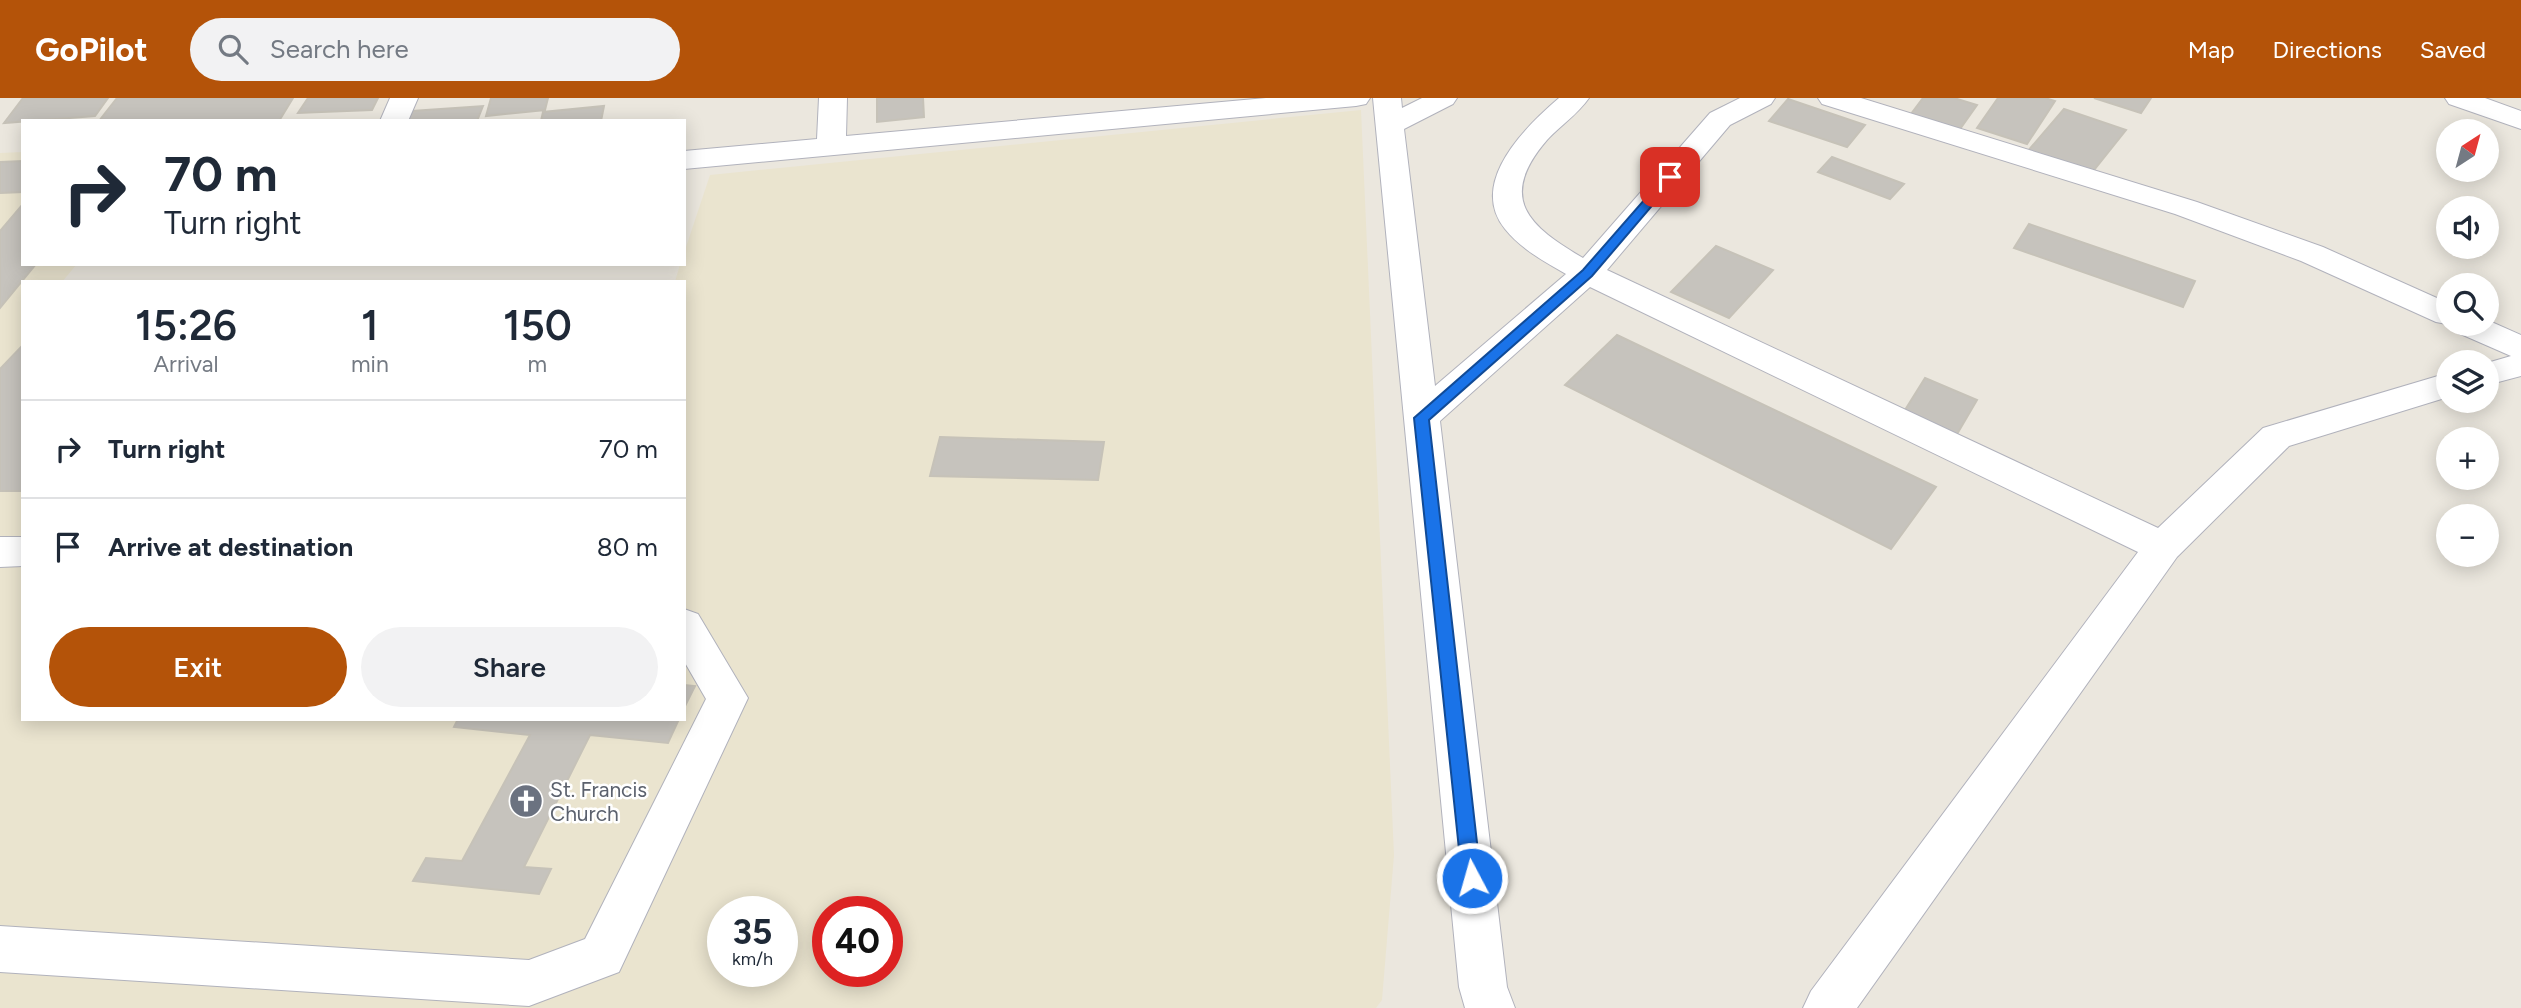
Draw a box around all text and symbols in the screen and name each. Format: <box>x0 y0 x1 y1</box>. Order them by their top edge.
search box <box>190 18 680 81</box>
text: GoPilot <box>35 30 148 69</box>
icon: search <box>214 30 252 68</box>
text: Search here <box>270 33 409 65</box>
text: Map <box>2188 35 2234 64</box>
text: Directions <box>2272 35 2382 64</box>
text: Saved <box>2420 35 2486 64</box>
north arrow <box>2436 119 2499 182</box>
map controls <box>2436 119 2499 567</box>
text: 70 m <box>164 144 277 203</box>
icon: right <box>49 147 140 238</box>
pin <box>1640 147 1700 207</box>
icon: arrive <box>1651 158 1689 196</box>
button: sound <box>2436 196 2499 259</box>
text: Turn right <box>164 204 302 242</box>
button: search <box>2436 273 2499 336</box>
text: 15:26 <box>135 300 237 351</box>
text: 1 <box>361 300 379 351</box>
text: 150 <box>503 300 572 351</box>
text: Arrival <box>154 350 218 378</box>
text: min <box>351 350 389 378</box>
text: m <box>528 350 547 378</box>
button: layers <box>2436 350 2499 413</box>
button: + <box>2436 427 2499 490</box>
icon: right <box>49 430 87 468</box>
text: Turn right <box>108 433 225 465</box>
text: 70 m <box>599 433 658 465</box>
button: − <box>2436 504 2499 567</box>
icon: arrive <box>49 528 87 566</box>
text: Arrive at destination <box>108 531 353 563</box>
text: 80 m <box>597 531 658 563</box>
button: Exit <box>49 627 347 707</box>
button: Share <box>361 627 658 707</box>
place label: St. Francis Church <box>550 777 647 826</box>
church icon: St. Francis Church <box>507 782 545 820</box>
position arrow <box>1435 841 1509 915</box>
speed limit sign: 40 <box>812 896 903 987</box>
text: 35 <box>733 911 772 953</box>
text: km/h <box>732 948 773 970</box>

